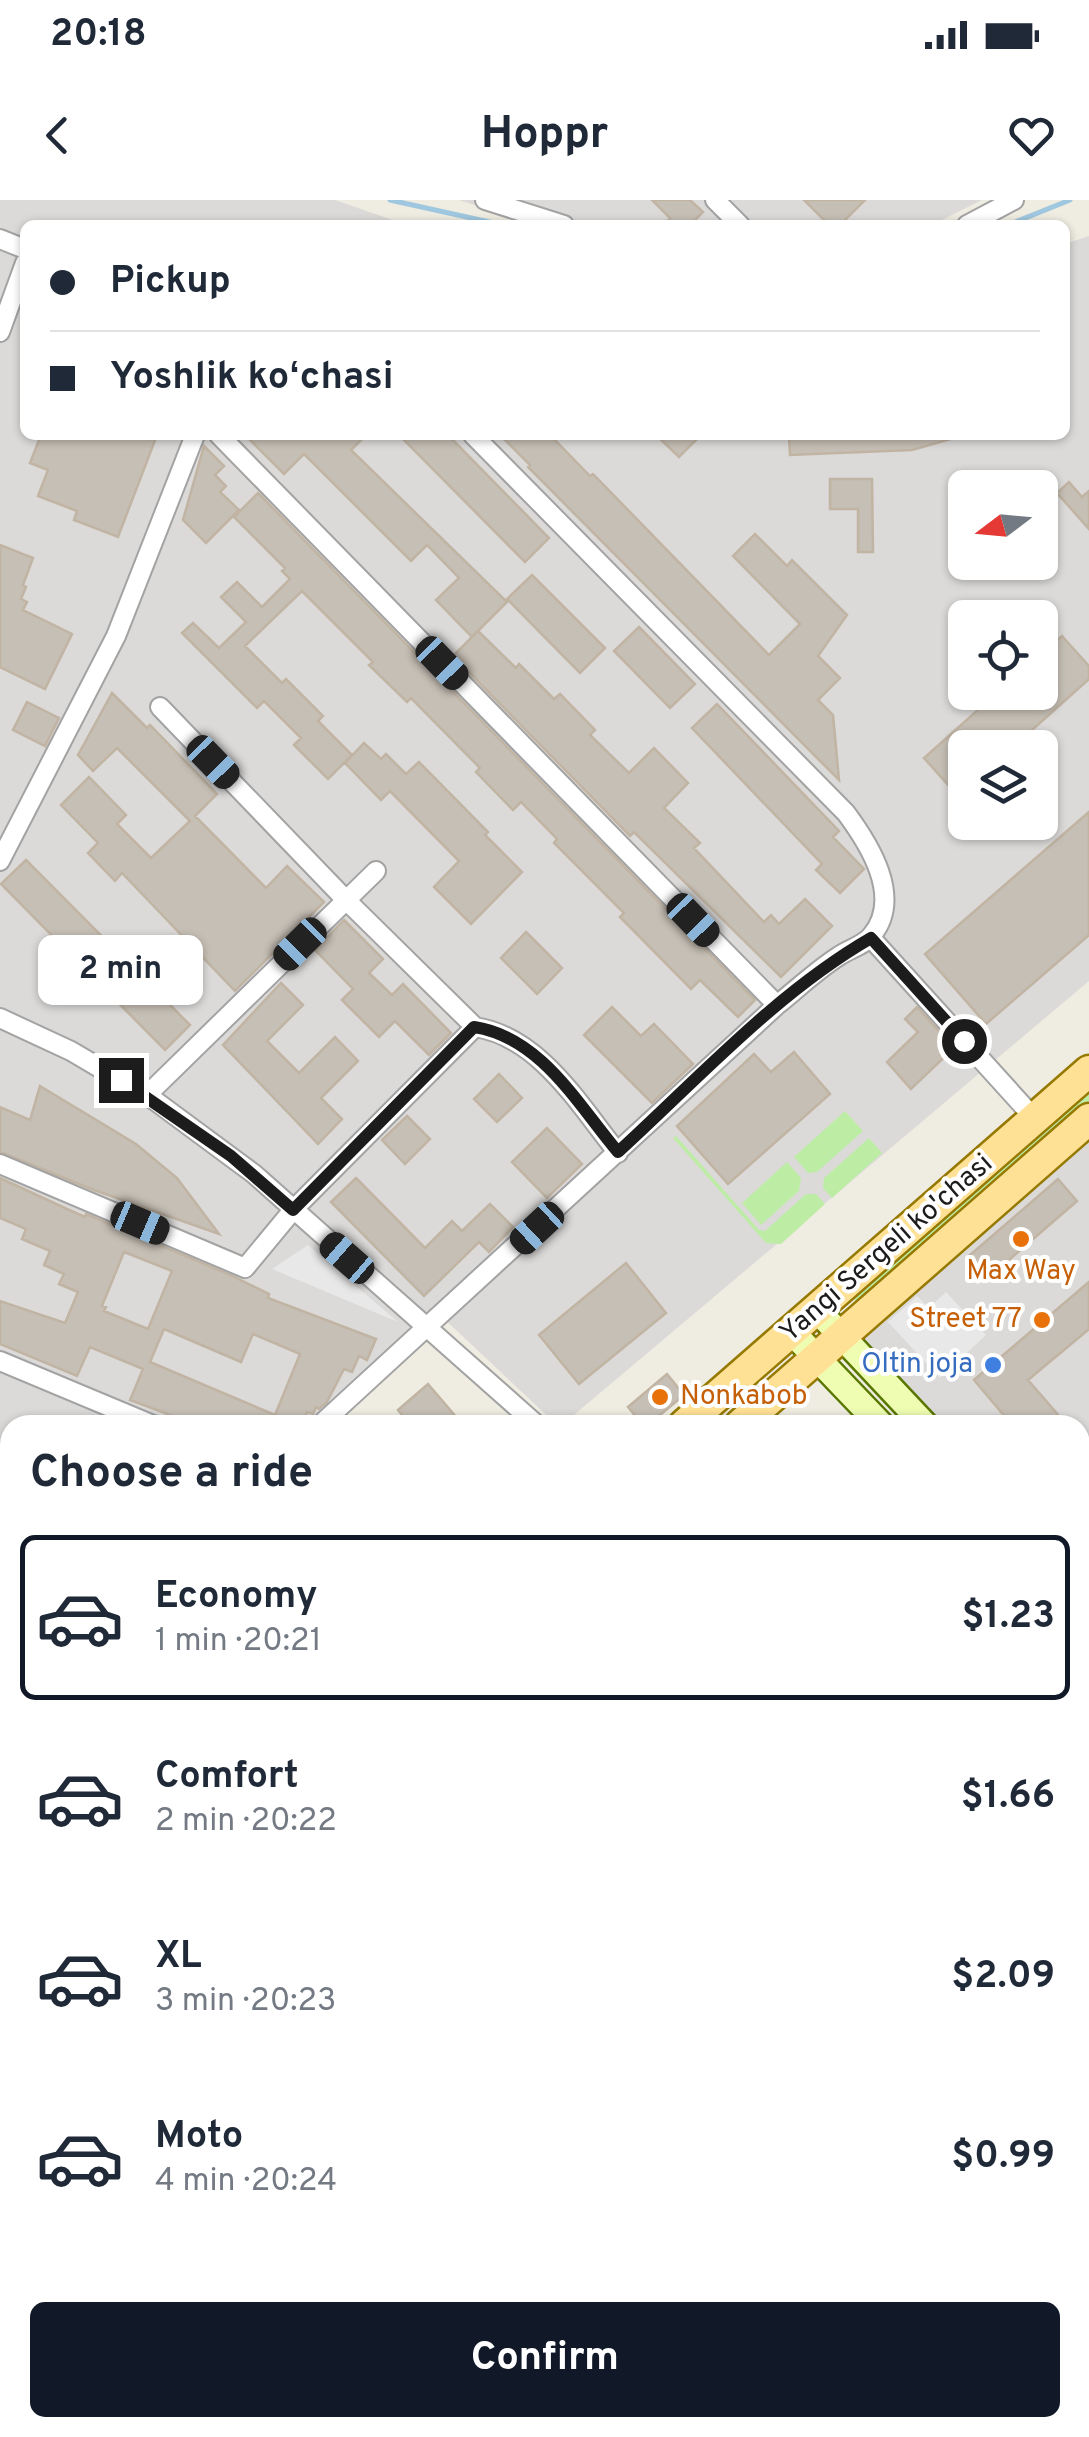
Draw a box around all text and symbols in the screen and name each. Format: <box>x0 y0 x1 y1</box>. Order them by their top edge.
text: 20:18 <box>50 11 147 60</box>
text: Hoppr <box>481 107 608 164</box>
icon: back <box>30 108 85 163</box>
icon: heart <box>1004 108 1059 163</box>
text: Pickup <box>110 258 231 307</box>
text: Yoshlik koʻchasi <box>110 354 394 403</box>
north arrow <box>948 470 1058 580</box>
map controls <box>948 470 1058 840</box>
button: locate <box>948 600 1058 710</box>
car <box>410 631 474 695</box>
car <box>181 730 245 794</box>
button: layers <box>948 730 1058 840</box>
car <box>661 888 725 952</box>
car <box>268 912 332 976</box>
callout: 2 min <box>38 935 204 1005</box>
text: 2 min <box>79 950 162 990</box>
route start <box>942 1019 987 1064</box>
route end <box>99 1058 144 1103</box>
street label: Yangi Sergeli ko'chasi <box>773 1147 1001 1351</box>
car <box>107 1197 173 1249</box>
car <box>505 1197 569 1259</box>
car <box>315 1227 379 1289</box>
marker: Max Way <box>1010 1228 1032 1250</box>
place label: Max Way <box>966 1254 1076 1290</box>
place label: Street 77 <box>909 1302 1022 1338</box>
marker: Street 77 <box>1031 1309 1053 1331</box>
place label: Oltin joja <box>861 1347 973 1383</box>
marker: Oltin joja <box>982 1354 1004 1376</box>
place label: Nonkabob <box>680 1379 808 1415</box>
marker: Nonkabob <box>649 1386 671 1408</box>
text: Choose a ride <box>30 1446 313 1503</box>
icon: car <box>35 1573 125 1663</box>
text: Economy <box>155 1573 317 1622</box>
text: $1.23 <box>961 1593 1055 1642</box>
text: 1 min · 20:21 <box>155 1622 322 1662</box>
icon: car <box>35 1753 125 1843</box>
text: Comfort <box>155 1753 299 1802</box>
text: $1.66 <box>961 1773 1055 1822</box>
text: 2 min · 20:22 <box>155 1802 337 1842</box>
icon: car <box>35 1933 125 2023</box>
text: XL <box>155 1933 202 1982</box>
text: $2.09 <box>951 1953 1055 2002</box>
text: 3 min · 20:23 <box>155 1982 336 2022</box>
icon: car <box>35 2113 125 2203</box>
text: Moto <box>155 2113 243 2162</box>
text: $0.99 <box>951 2133 1055 2182</box>
text: 4 min · 20:24 <box>155 2162 337 2202</box>
button: Confirm <box>30 2302 1060 2417</box>

